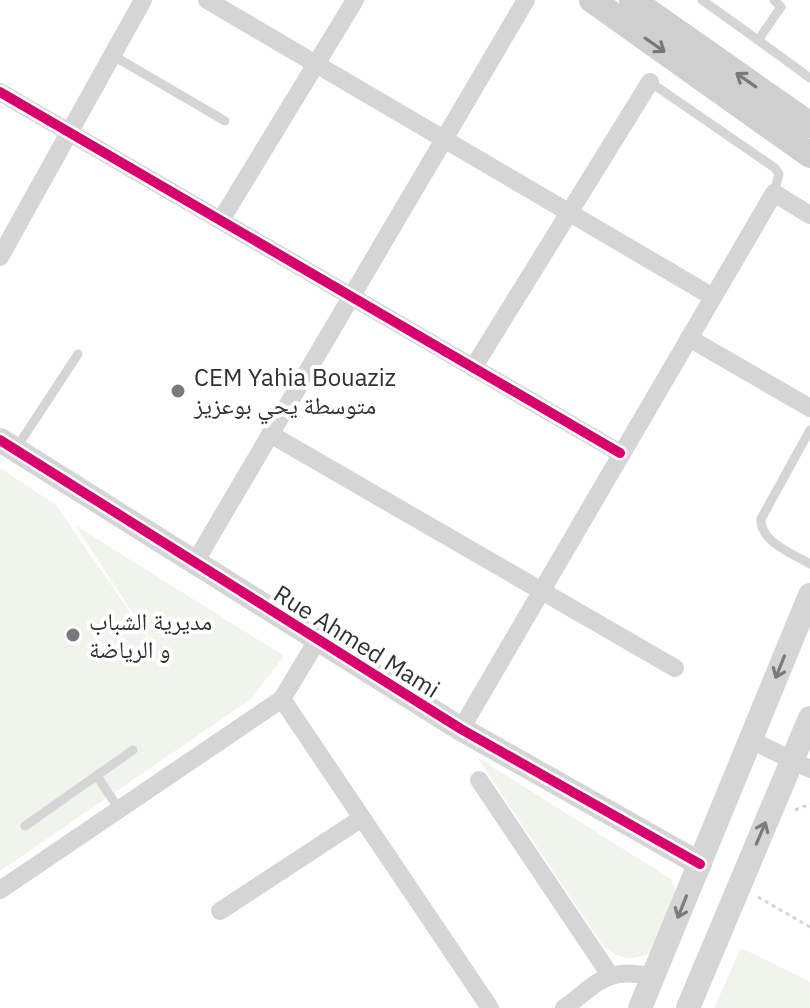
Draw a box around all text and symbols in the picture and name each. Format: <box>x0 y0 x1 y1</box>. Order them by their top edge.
one-way arrow <box>644 37 666 53</box>
one-way arrow <box>736 72 758 88</box>
place label: CEM Yahia Bouaziz متوسطة يحي بوعزيز <box>193 361 396 425</box>
marker: CEM Yahia Bouaziz متوسطة يحي بوعزيز <box>169 382 187 400</box>
street label: Rue Ahmed Mami <box>268 577 446 705</box>
place label: مديرية الشباب و الرياضة <box>89 605 212 665</box>
marker: مديرية الشباب و الرياضة <box>64 626 82 644</box>
one-way arrow <box>772 654 787 679</box>
one-way arrow <box>755 821 769 845</box>
one-way arrow <box>674 894 688 919</box>

